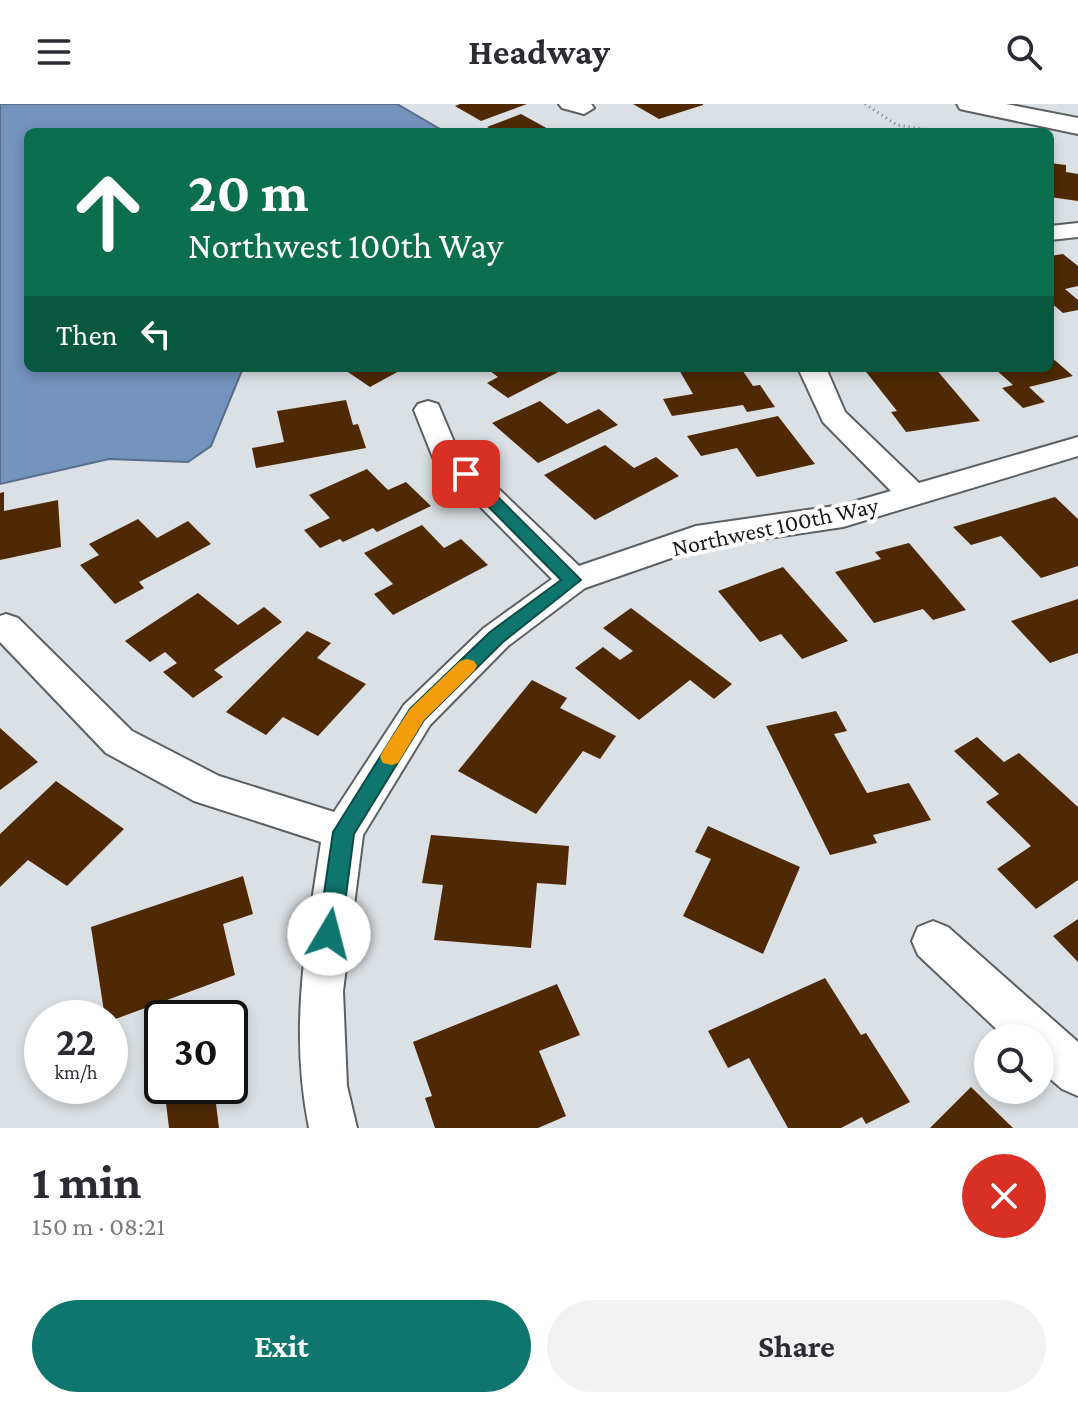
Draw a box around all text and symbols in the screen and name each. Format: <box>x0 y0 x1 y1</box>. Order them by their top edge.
icon: menu <box>32 30 76 74</box>
icon: search <box>1002 30 1046 74</box>
text: Headway <box>468 32 610 72</box>
icon: ahead <box>56 160 160 264</box>
text: 20 m <box>188 161 309 223</box>
text: Northwest 100th Way <box>188 226 503 266</box>
icon: left <box>134 312 178 356</box>
text: Then <box>56 318 118 351</box>
pin <box>432 440 500 508</box>
icon: arrive <box>444 452 488 496</box>
street label: Northwest 100th Way <box>669 491 882 561</box>
position arrow <box>287 892 371 976</box>
speed limit sign: 30 <box>144 1000 248 1104</box>
text: 22 <box>56 1019 96 1064</box>
map controls <box>974 1024 1054 1104</box>
button: search <box>974 1024 1054 1104</box>
text: km/h <box>54 1061 98 1083</box>
button: close <box>962 1154 1046 1238</box>
text: 1 min <box>32 1155 141 1208</box>
text: 150 m · 08:21 <box>32 1212 165 1241</box>
button: Exit <box>32 1300 531 1392</box>
button: Share <box>547 1300 1046 1392</box>

